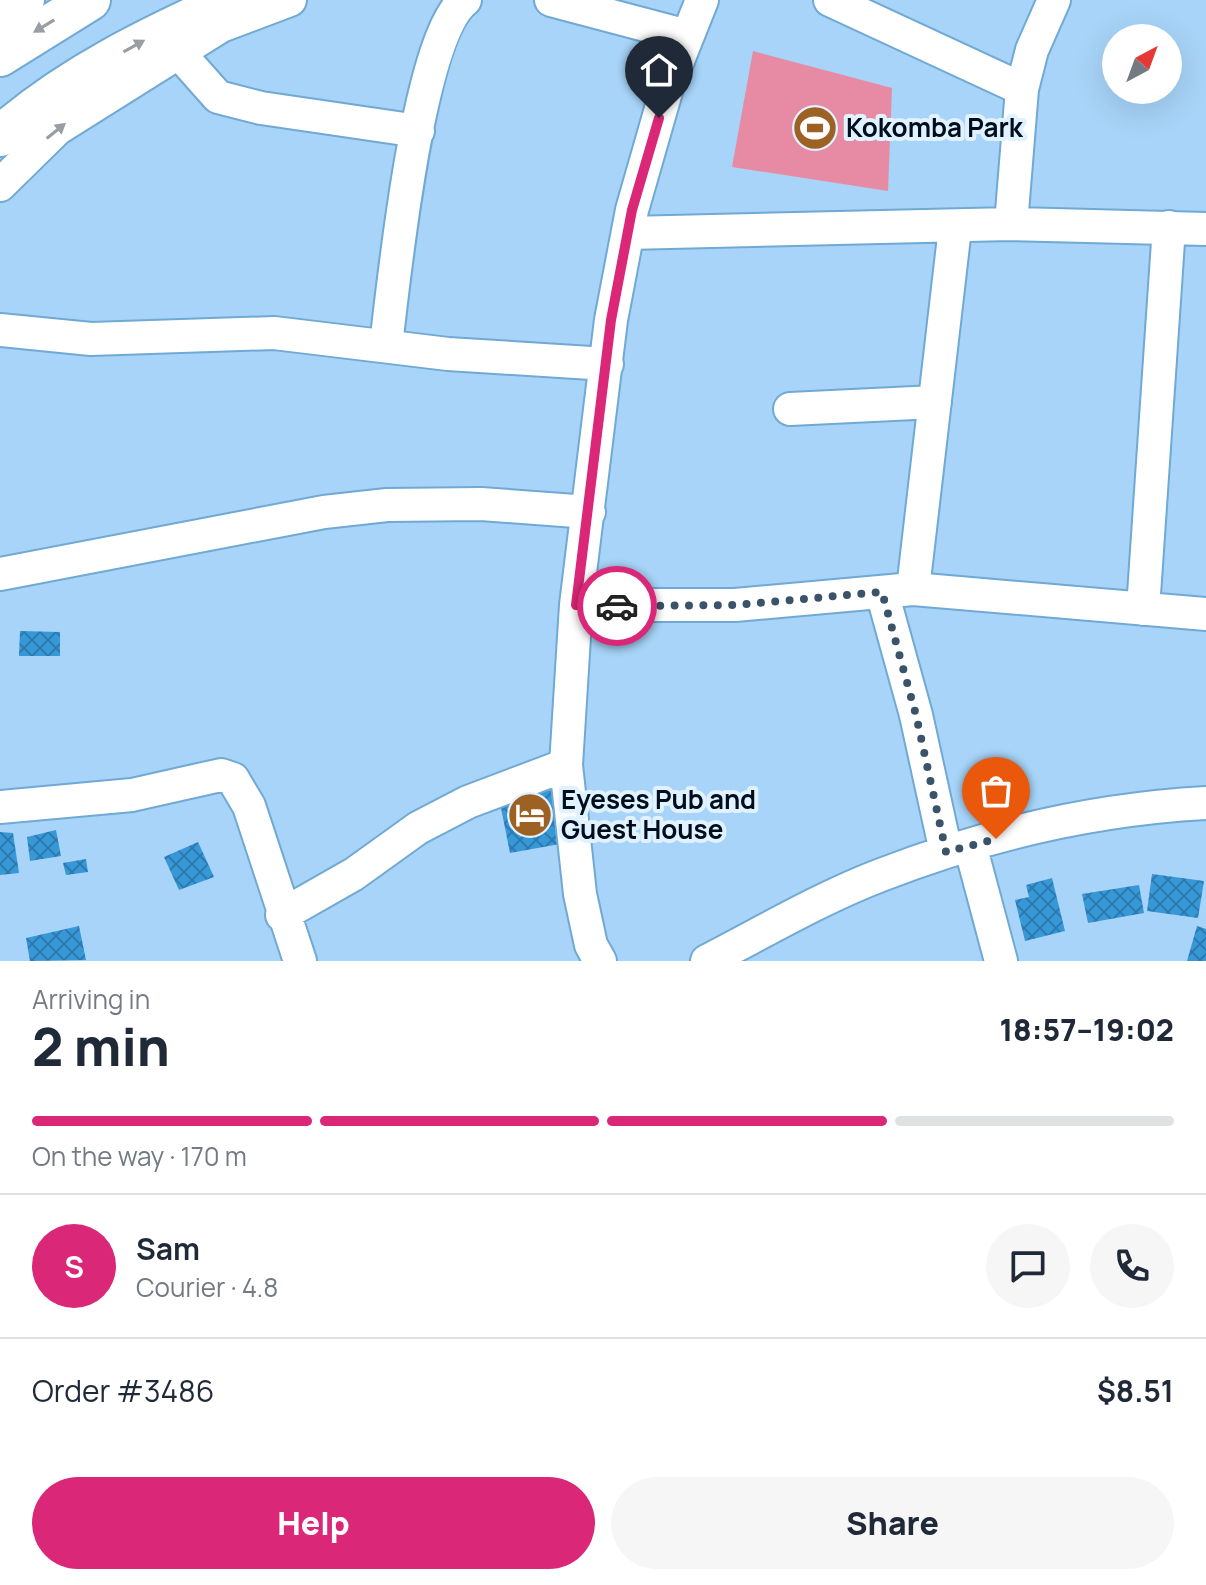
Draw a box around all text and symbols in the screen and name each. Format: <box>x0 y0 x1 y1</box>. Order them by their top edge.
one-way arrow <box>33 19 55 33</box>
north arrow <box>1102 24 1182 104</box>
map controls <box>1102 24 1182 104</box>
pin <box>625 36 693 118</box>
one-way arrow <box>123 39 145 53</box>
icon: home <box>637 48 681 92</box>
sports icon: Kokomba Park <box>791 104 839 152</box>
place label: Kokomba Park <box>846 109 1024 145</box>
one-way arrow <box>46 123 66 140</box>
courier <box>577 566 657 646</box>
icon: car <box>595 584 639 628</box>
pin <box>962 757 1030 839</box>
icon: bag <box>974 769 1018 813</box>
place label: Eyeses Pub and Guest House <box>561 781 756 847</box>
hotel icon: Eyeses Pub and Guest House <box>506 791 554 839</box>
text: Arriving in <box>32 981 150 1017</box>
text: 18:57–19:02 <box>999 1009 1174 1050</box>
text: 2 min <box>32 1011 170 1082</box>
text: On the way · 170 m <box>32 1138 247 1174</box>
button: chat <box>986 1224 1070 1308</box>
button: phone <box>1090 1224 1174 1308</box>
text: Sam <box>136 1228 200 1269</box>
text: S <box>64 1246 84 1287</box>
text: Courier · 4.8 <box>136 1269 278 1305</box>
text: Order #3486 <box>32 1370 214 1411</box>
text: $8.51 <box>1097 1370 1174 1411</box>
button: Help <box>32 1477 595 1569</box>
button: Share <box>611 1477 1174 1569</box>

